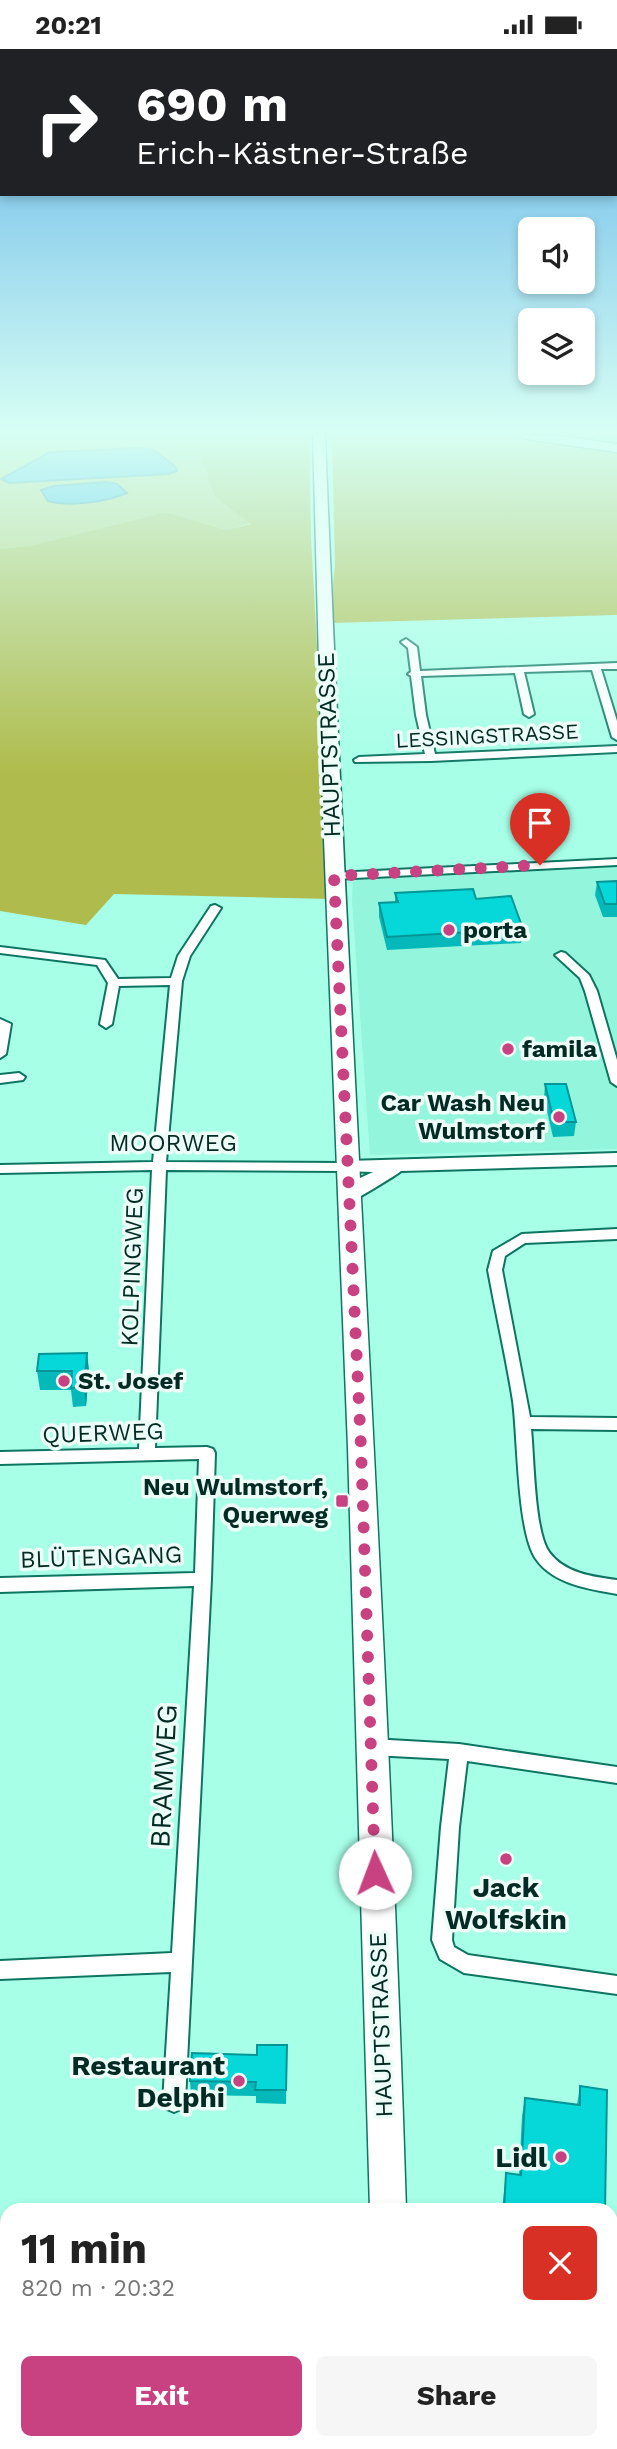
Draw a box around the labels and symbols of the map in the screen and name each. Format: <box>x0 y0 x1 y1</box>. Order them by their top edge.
street label: HAUPTSTRASSE <box>312 652 346 838</box>
street label: LESSINGSTRASSE <box>395 718 579 753</box>
pin <box>510 793 570 865</box>
place label: porta <box>463 916 527 944</box>
marker: porta <box>441 922 457 938</box>
place label: famila <box>522 1035 597 1063</box>
marker: famila <box>500 1041 516 1057</box>
place label: Car Wash Neu Wulmstorf <box>381 1089 545 1145</box>
marker: Car Wash Neu Wulmstorf <box>551 1109 567 1125</box>
street label: MOORWEG <box>109 1129 237 1157</box>
street label: KOLPINGWEG <box>115 1187 149 1347</box>
place label: St. Josef <box>78 1367 183 1395</box>
marker: St. Josef <box>56 1373 72 1389</box>
street label: QUERWEG <box>42 1417 164 1449</box>
place label: Neu Wulmstorf, Querweg <box>143 1473 329 1529</box>
marker: Neu Wulmstorf, Querweg <box>334 1493 350 1509</box>
street label: BLÜTENGANG <box>19 1540 183 1574</box>
street label: BRAMWEG <box>143 1703 184 1849</box>
position arrow <box>338 1836 412 1910</box>
marker: Jack Wolfskin <box>498 1851 514 1867</box>
place label: Jack Wolfskin <box>445 1871 567 1936</box>
street label: HAUPTSTRASSE <box>364 1932 398 2118</box>
place label: Restaurant Delphi <box>71 2049 225 2114</box>
marker: Restaurant Delphi <box>231 2073 247 2089</box>
place label: Lidl <box>495 2141 548 2174</box>
marker: Lidl <box>553 2149 569 2165</box>

